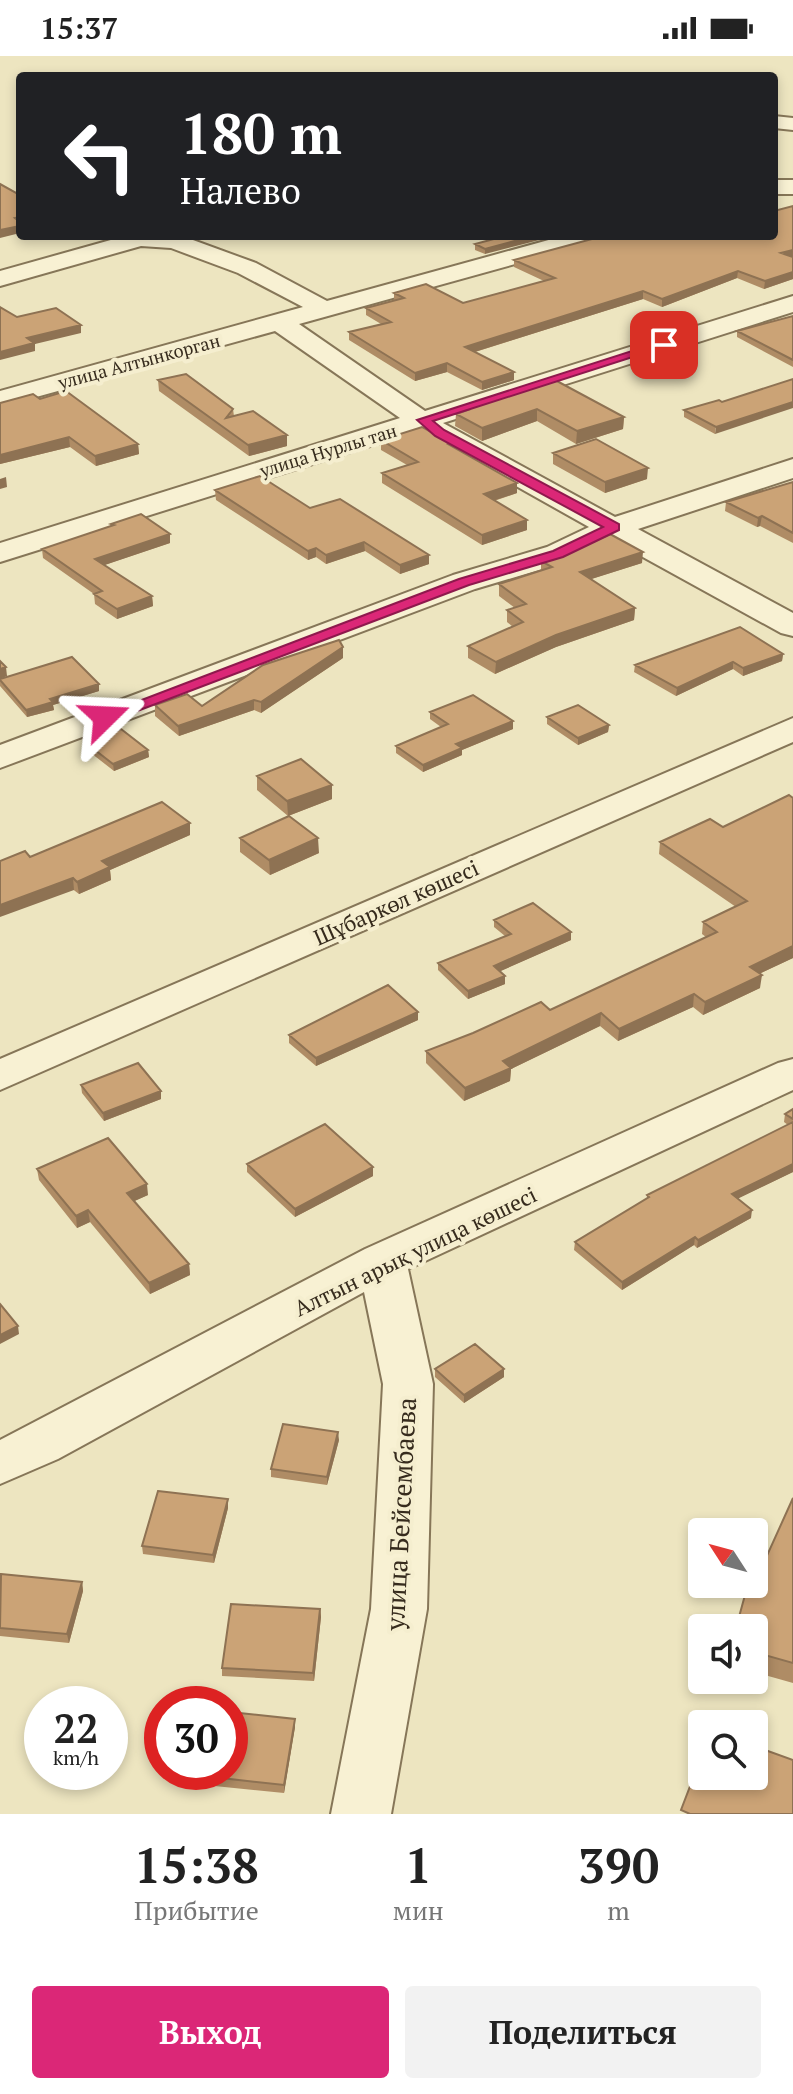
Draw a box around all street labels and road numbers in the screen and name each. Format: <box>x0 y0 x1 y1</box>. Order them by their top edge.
street label: улица Алтынкорган <box>54 328 223 394</box>
street label: улица Нурлы тан <box>256 418 399 483</box>
street label: Шұбаркөл көшесі <box>309 853 483 951</box>
street label: Алтын арық улица көшесі <box>289 1180 541 1322</box>
street label: улица Бейсембаева <box>377 1397 423 1632</box>

